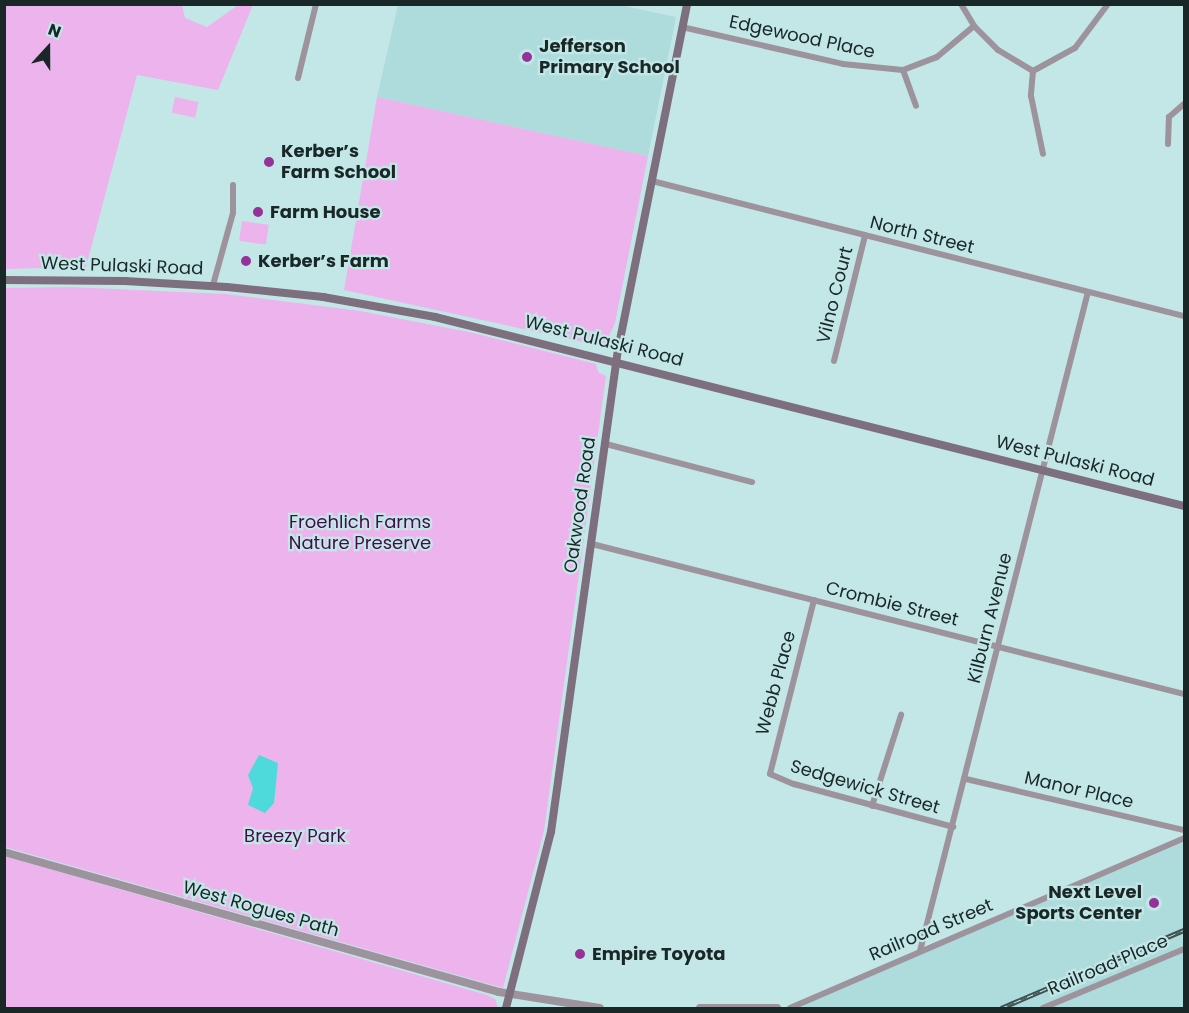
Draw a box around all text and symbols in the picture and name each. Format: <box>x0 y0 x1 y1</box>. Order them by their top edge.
street label: Edgewood Place <box>727 11 877 63</box>
north arrow <box>18 18 78 78</box>
text: N <box>45 18 64 44</box>
place label: Jefferson Primary School <box>539 36 680 78</box>
marker: Jefferson Primary School <box>520 50 534 64</box>
place label: Kerber’s Farm School <box>281 141 396 184</box>
marker: Kerber’s Farm School <box>262 155 276 169</box>
place label: Farm House <box>270 201 381 223</box>
marker: Farm House <box>251 205 265 219</box>
street label: North Street <box>868 212 976 258</box>
street label: Vilno Court <box>813 244 857 346</box>
place label: Kerber’s Farm <box>258 250 389 272</box>
street label: West Pulaski Road <box>40 252 204 280</box>
marker: Kerber’s Farm <box>239 254 253 268</box>
street label: West Pulaski Road <box>522 311 686 371</box>
street label: West Pulaski Road <box>993 431 1157 491</box>
street label: Oakwood Road <box>560 436 600 574</box>
park label: Froehlich Farms Nature Preserve <box>289 512 431 554</box>
street label: Kilburn Avenue <box>963 550 1017 686</box>
street label: Crombie Street <box>823 577 961 631</box>
street label: Webb Place <box>752 629 800 737</box>
street label: Sedgewick Street <box>788 755 942 819</box>
street label: Manor Place <box>1022 767 1136 813</box>
park label: Breezy Park <box>244 825 346 847</box>
street label: West Rogues Path <box>180 876 342 942</box>
place label: Next Level Sports Center <box>1015 882 1142 924</box>
street label: Railroad Street <box>866 894 996 966</box>
marker: Next Level Sports Center <box>1147 896 1161 910</box>
street label: Railroad Place <box>1045 930 1171 1000</box>
place label: Empire Toyota <box>592 943 725 965</box>
marker: Empire Toyota <box>573 947 587 961</box>

